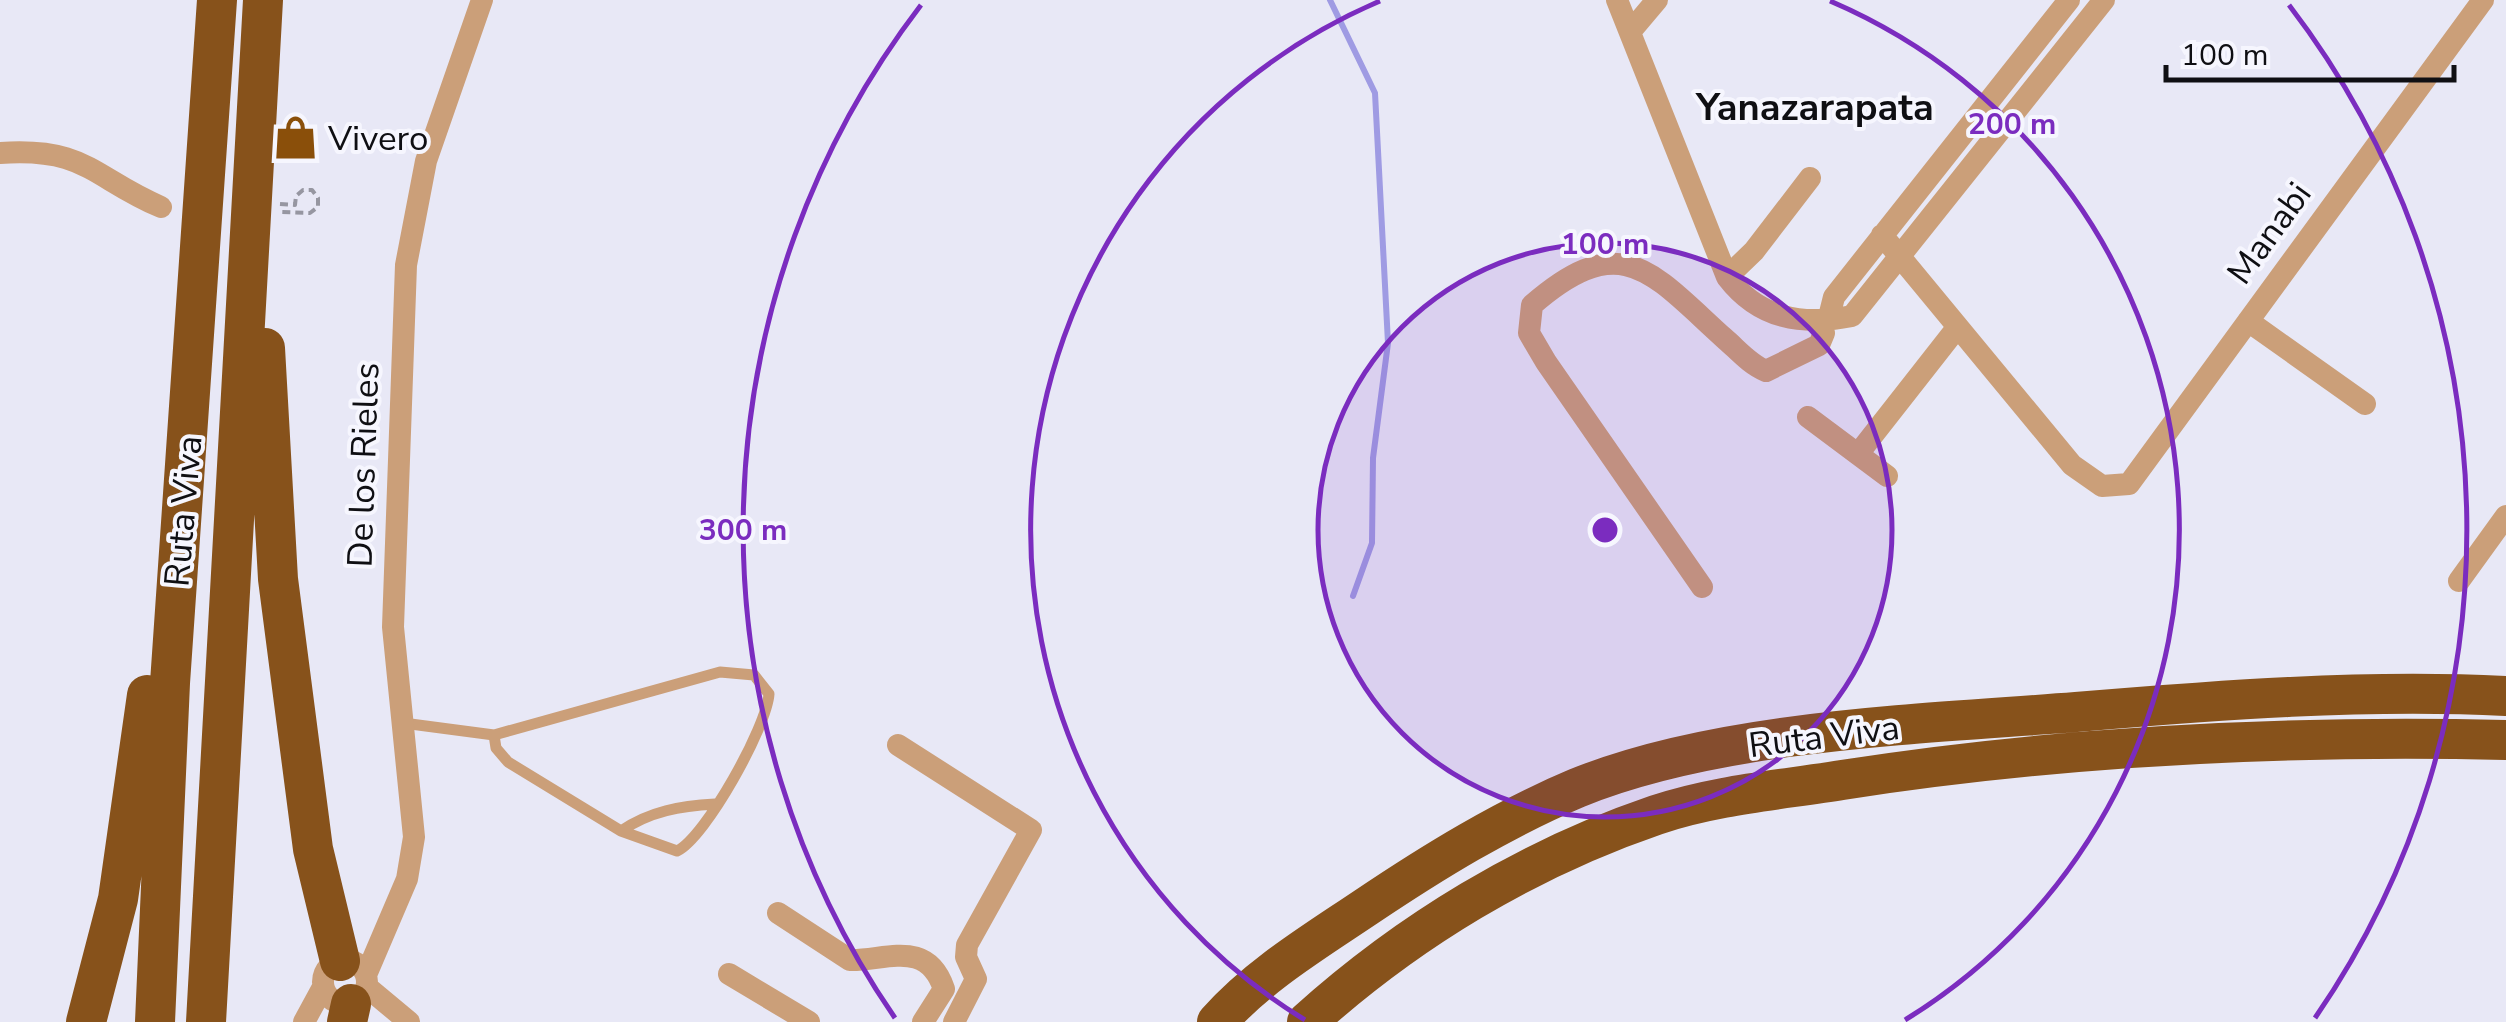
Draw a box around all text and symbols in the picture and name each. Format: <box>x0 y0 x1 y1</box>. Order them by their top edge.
scale bar <box>2166 20 2454 82</box>
text: 100 m <box>2181 35 2268 76</box>
district label: Yanazarapata <box>1695 82 1934 133</box>
text: 200 m <box>1968 104 2056 145</box>
shop icon: Vivero <box>271 114 319 162</box>
place label: Vivero <box>327 115 428 162</box>
street label: Manabi <box>2216 173 2322 294</box>
text: 100 m <box>1561 224 1649 265</box>
street label: De los Rieles <box>336 362 391 568</box>
street label: Ruta Viva <box>153 434 214 588</box>
text: 300 m <box>699 510 787 551</box>
centre of rings <box>1587 512 1623 548</box>
street label: Ruta Viva <box>1746 704 1902 769</box>

